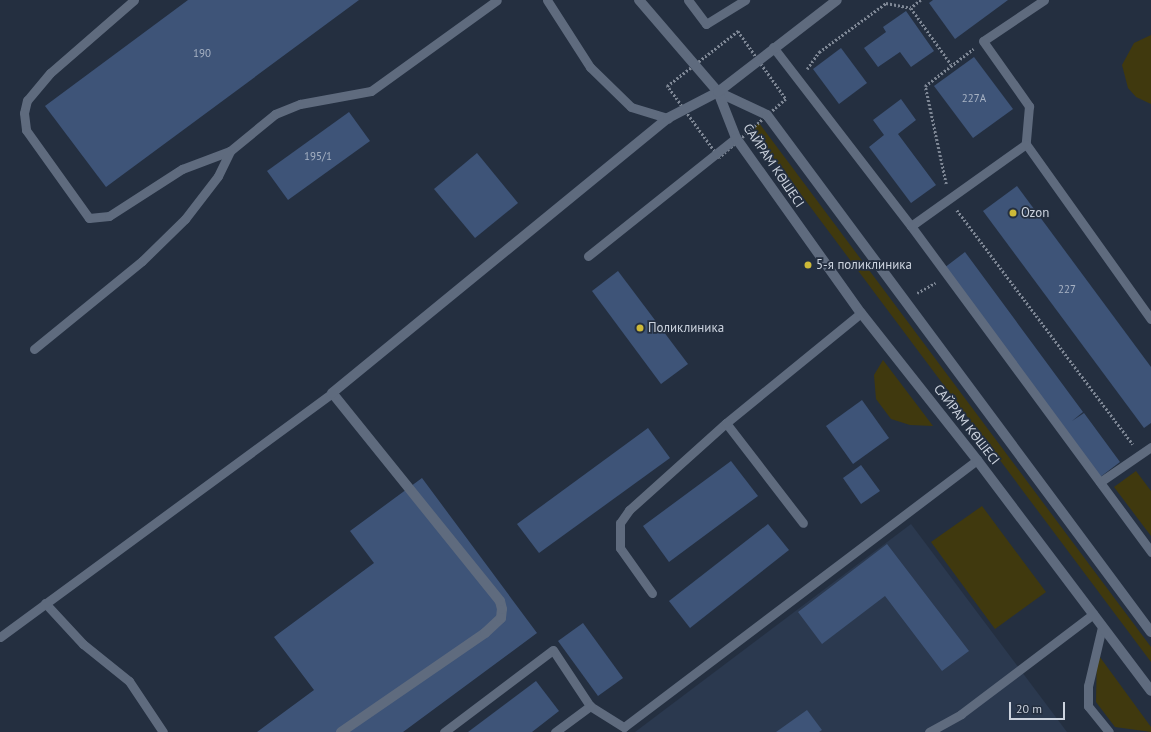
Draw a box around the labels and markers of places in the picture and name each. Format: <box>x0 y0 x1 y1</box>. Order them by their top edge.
place label: Ozon <box>1021 205 1049 221</box>
marker: Ozon <box>1008 208 1018 218</box>
place label: 5-я поликлиника <box>816 257 912 273</box>
marker: 5-я поликлиника <box>803 260 813 270</box>
place label: Поликлиника <box>648 320 724 336</box>
marker: Поликлиника <box>635 323 645 333</box>

